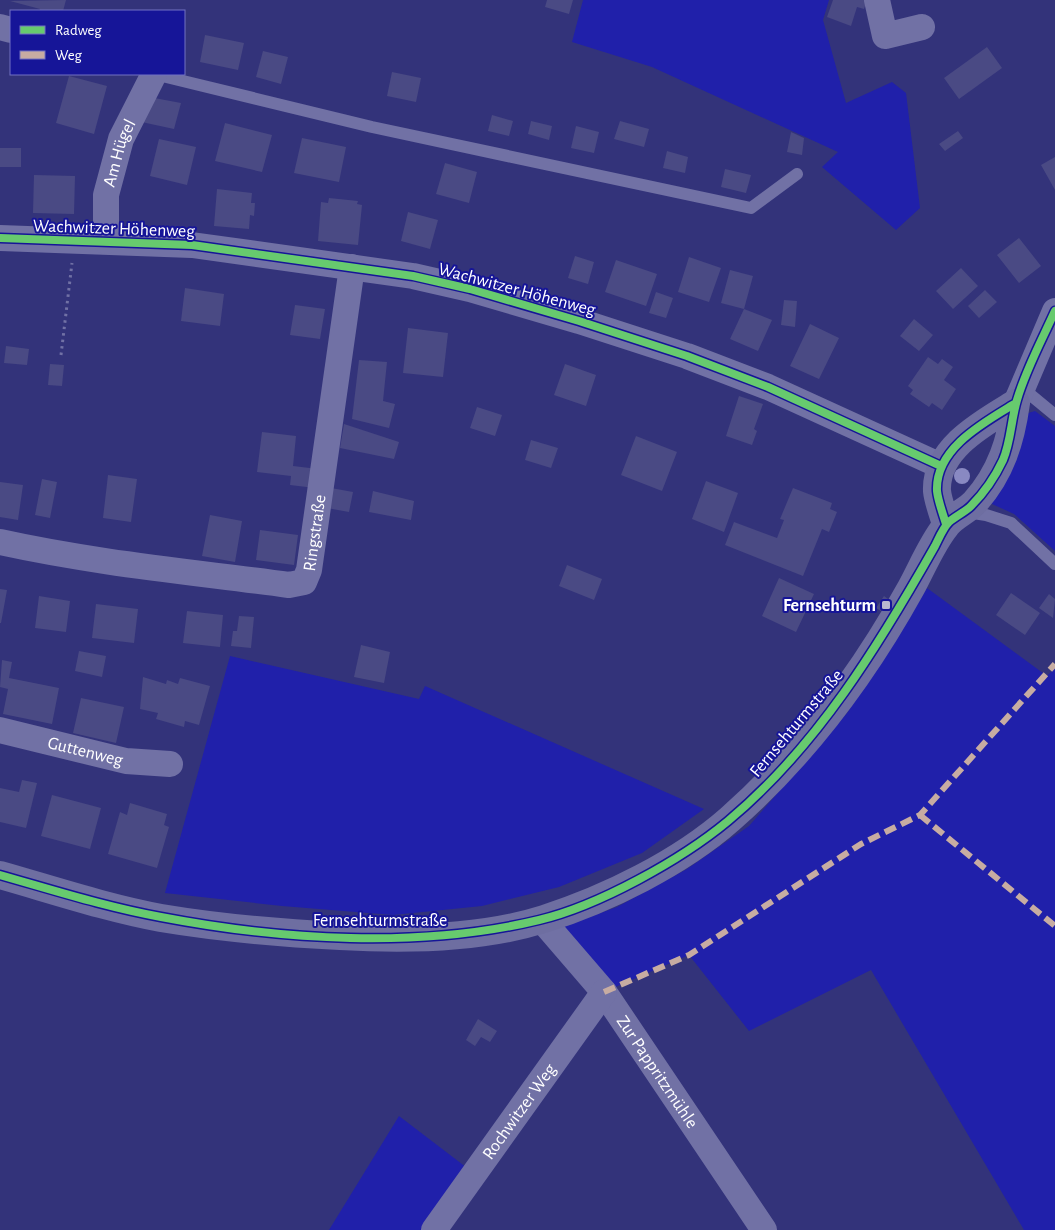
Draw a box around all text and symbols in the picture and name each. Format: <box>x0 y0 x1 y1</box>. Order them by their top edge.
legend <box>10 10 185 75</box>
text: Radweg <box>55 23 102 38</box>
text: Weg <box>55 48 83 63</box>
street label: Am Hügel <box>101 116 140 189</box>
street label: Wachwitzer Höhenweg <box>33 217 195 241</box>
street label: Wachwitzer Höhenweg <box>436 260 598 320</box>
street label: Ringstraße <box>301 494 330 573</box>
place label: Fernsehturm <box>783 597 876 615</box>
marker: Fernsehturm <box>880 599 892 611</box>
street label: Fernsehturmstraße <box>747 666 847 781</box>
street label: Guttenweg <box>46 734 125 770</box>
street label: Fernsehturmstraße <box>313 912 447 930</box>
street label: Zur Pappritzmühle <box>613 1013 701 1132</box>
street label: Rochwitzer Weg <box>480 1060 560 1163</box>

